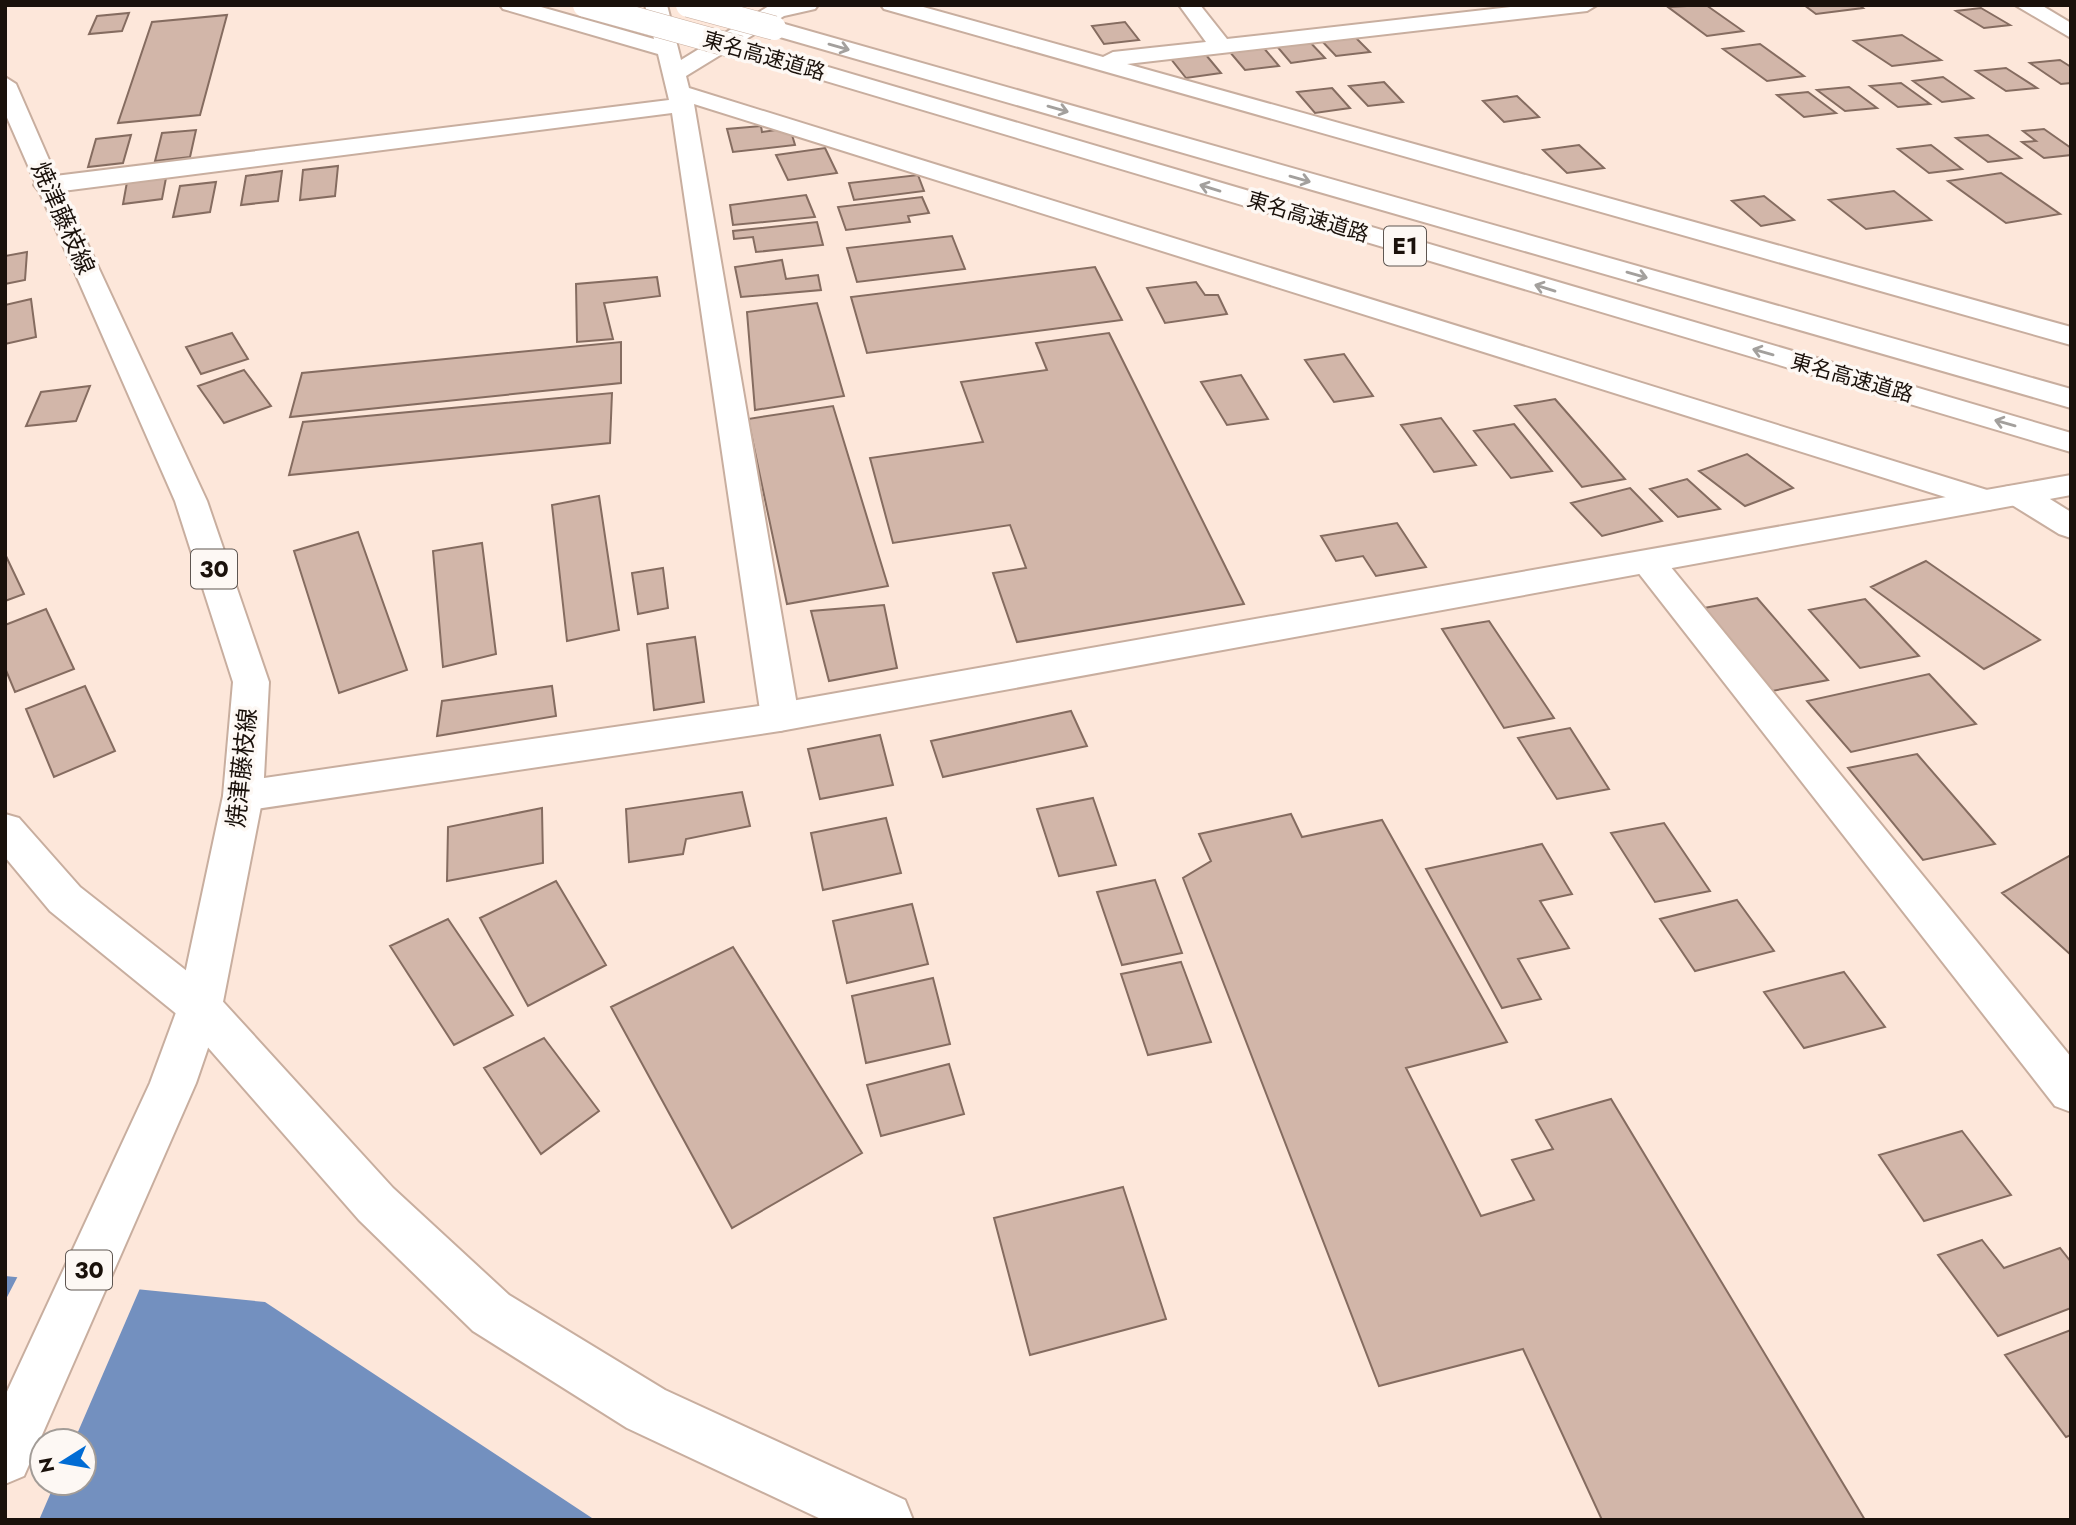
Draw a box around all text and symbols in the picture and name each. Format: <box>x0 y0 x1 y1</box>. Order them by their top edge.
street label: 東名高速道路 <box>699 24 829 88</box>
one-way arrow <box>828 41 850 54</box>
one-way arrow <box>1047 104 1069 117</box>
street label: 焼津藤枝線 <box>23 156 104 280</box>
one-way arrow <box>1289 173 1311 186</box>
one-way arrow <box>1199 180 1221 193</box>
street label: 東名高速道路 <box>1243 184 1373 250</box>
road number: E1 <box>1384 227 1426 266</box>
one-way arrow <box>1626 269 1648 282</box>
one-way arrow <box>1535 280 1557 293</box>
one-way arrow <box>1753 345 1775 358</box>
street label: 東名高速道路 <box>1787 346 1917 410</box>
one-way arrow <box>1995 416 2017 429</box>
road number: 30 <box>191 550 237 589</box>
street label: 焼津藤枝線 <box>218 706 265 829</box>
road number: 30 <box>66 1250 112 1289</box>
north arrow <box>28 1427 98 1497</box>
text: N <box>32 1455 61 1475</box>

